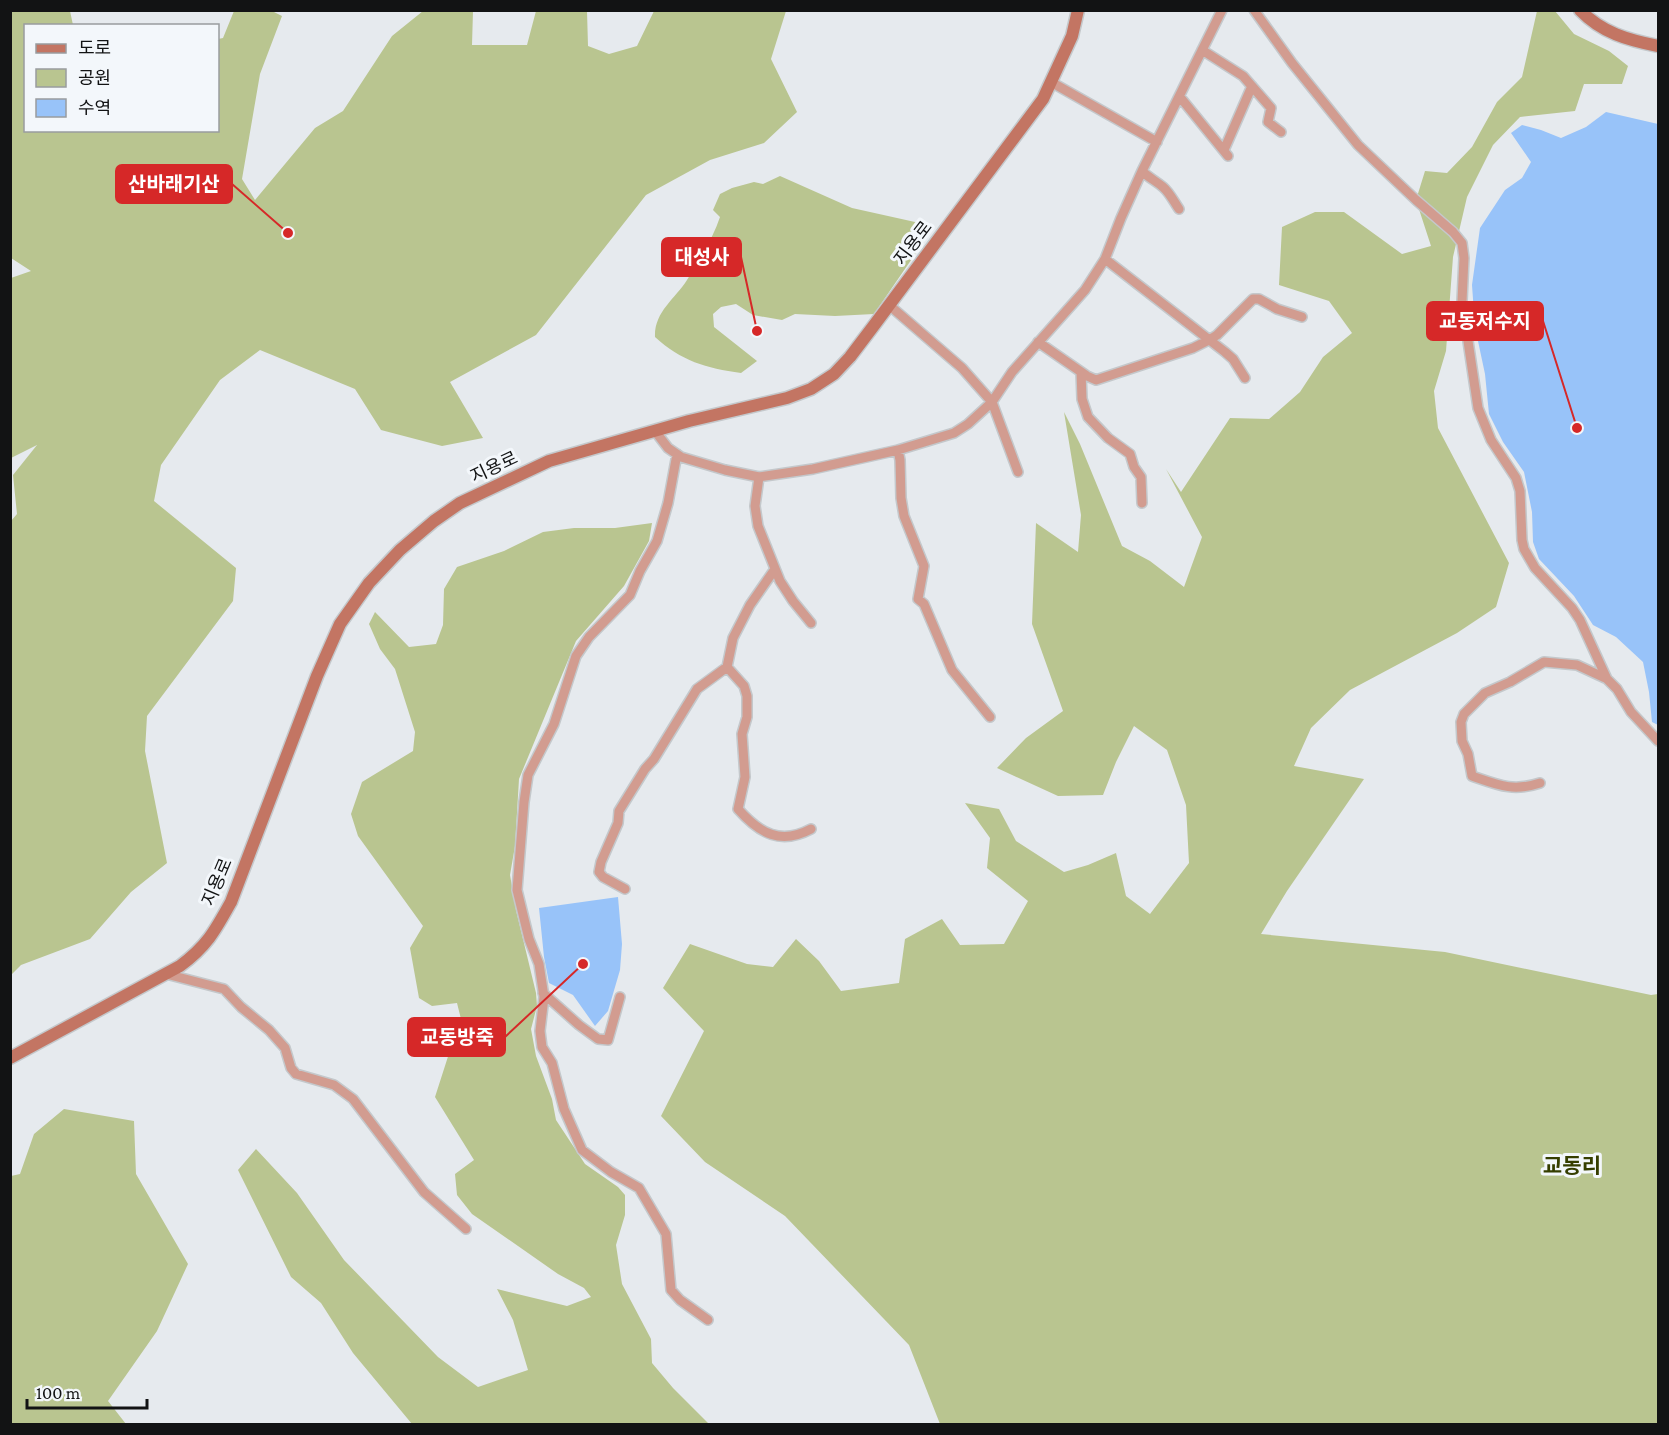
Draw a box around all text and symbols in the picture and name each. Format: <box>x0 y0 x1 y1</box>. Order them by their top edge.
legend <box>24 24 219 132</box>
text: 도로 <box>78 38 111 58</box>
text: 공원 <box>78 68 111 88</box>
text: 수역 <box>78 98 111 118</box>
callout: 산바래기산 <box>116 165 232 203</box>
text: 산바래기산 <box>128 173 220 195</box>
street label: 지용로 <box>890 217 936 269</box>
callout: 대성사 <box>662 238 741 276</box>
text: 대성사 <box>674 246 730 268</box>
callout: 교동저수지 <box>1427 302 1543 340</box>
text: 교동저수지 <box>1439 310 1531 332</box>
street label: 지용로 <box>467 447 521 487</box>
street label: 지용로 <box>198 855 236 909</box>
callout: 교동방죽 <box>408 1018 505 1056</box>
text: 교동방죽 <box>420 1026 494 1048</box>
district label: 교동리 <box>1543 1154 1601 1178</box>
scale bar <box>27 1372 147 1410</box>
text: 100 m <box>36 1383 81 1403</box>

